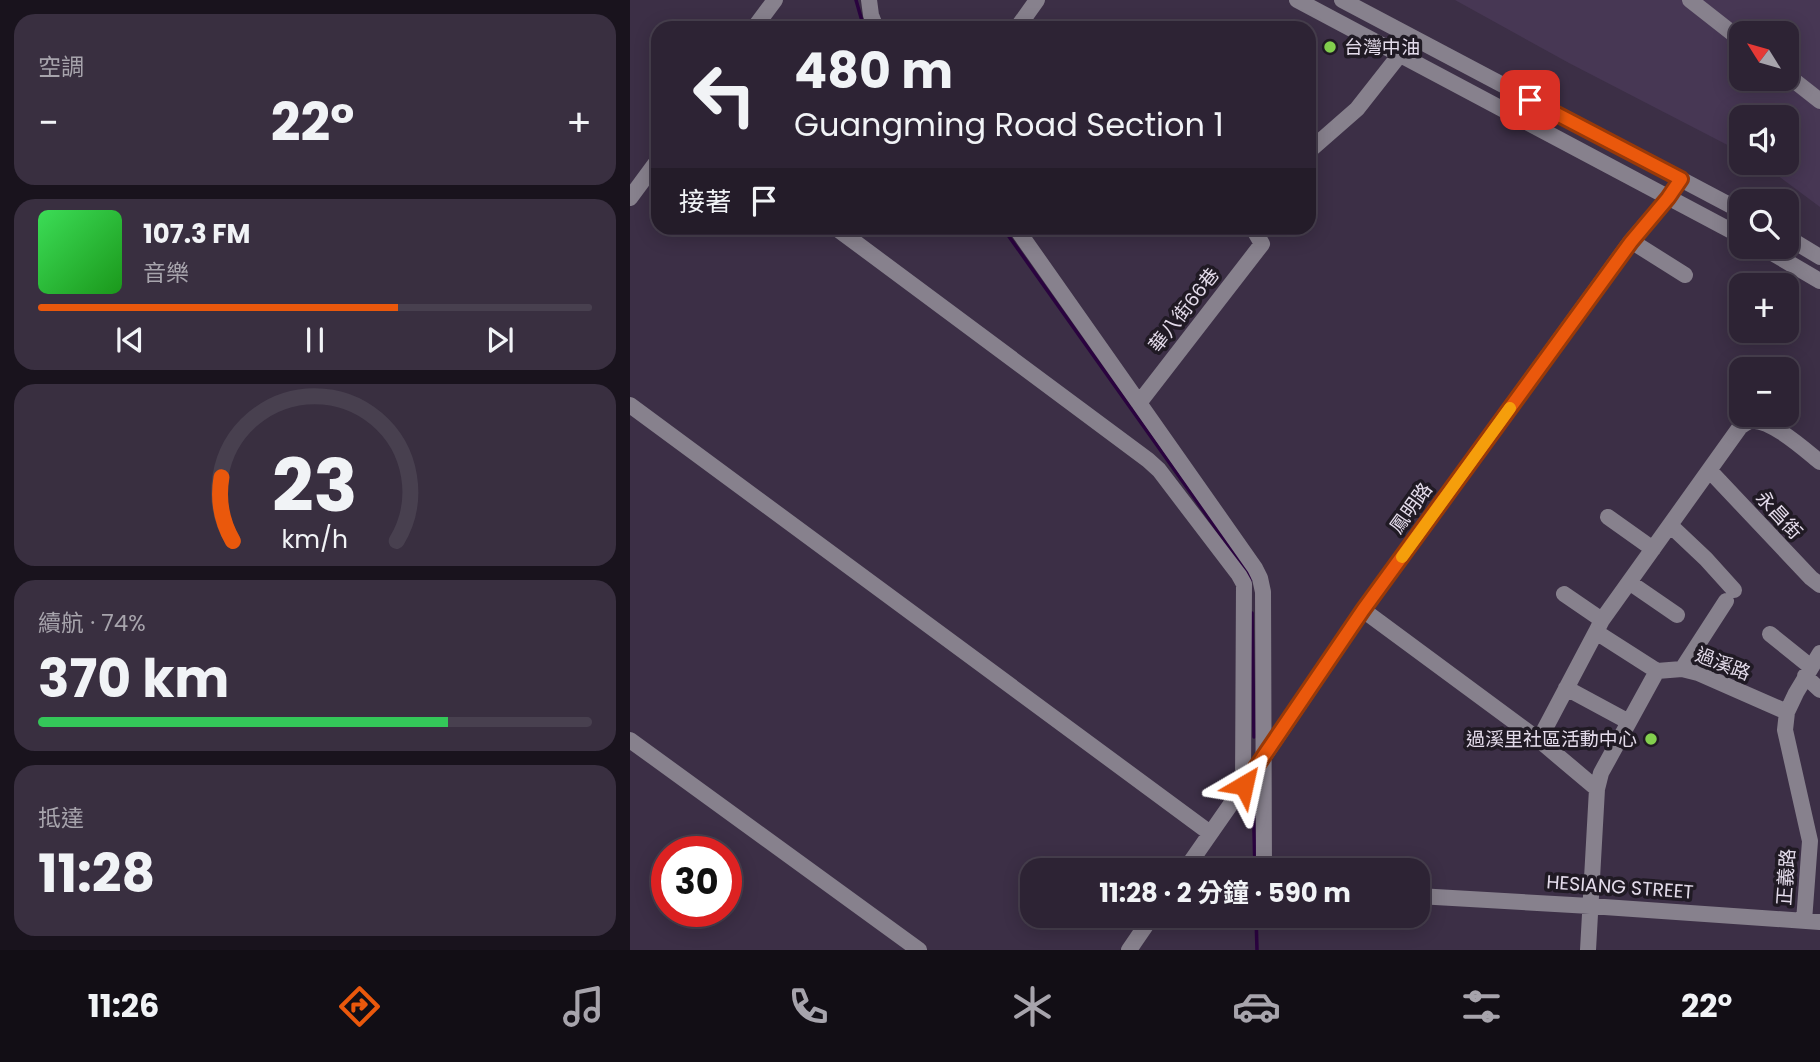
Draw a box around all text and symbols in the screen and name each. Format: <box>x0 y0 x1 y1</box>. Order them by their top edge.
north arrow <box>1729 21 1799 91</box>
map controls <box>1729 21 1799 427</box>
place label: 台灣中油 <box>1344 34 1420 61</box>
text: 480 m <box>794 37 953 105</box>
marker: 台灣中油 <box>1322 39 1338 55</box>
icon: left <box>679 49 770 140</box>
text: 空調 <box>38 51 84 83</box>
pin <box>1500 70 1560 130</box>
icon: arrive <box>1511 81 1549 119</box>
text: 22° <box>271 86 354 159</box>
text: − <box>38 96 59 149</box>
text: + <box>566 96 592 149</box>
text: Guangming Road Section 1 <box>794 102 1224 147</box>
button: sound <box>1729 105 1799 175</box>
icon: arrive <box>745 182 783 220</box>
text: 接著 <box>679 184 731 220</box>
button: search <box>1729 189 1799 259</box>
text: 107.3 FM <box>143 216 250 252</box>
text: 音樂 <box>143 257 189 289</box>
street label: 華八街66巷 <box>1143 262 1225 358</box>
button: + <box>1729 273 1799 343</box>
icon: previous <box>111 321 149 359</box>
icon: pause <box>296 321 334 359</box>
icon: next <box>481 321 519 359</box>
button: − <box>1729 357 1799 427</box>
text: 23 <box>272 435 358 536</box>
street label: 鳳明路 <box>1383 477 1439 539</box>
street label: 永昌街 <box>1750 485 1808 545</box>
text: km/h <box>282 522 348 557</box>
text: 續航 · 74% <box>38 607 146 639</box>
street label: 過溪路 <box>1692 641 1754 687</box>
text: 370 km <box>38 642 229 715</box>
place label: 過溪里社區活動中心 <box>1466 726 1637 753</box>
marker: 過溪里社區活動中心 <box>1643 731 1659 747</box>
position arrow <box>1207 748 1281 822</box>
text: 抵達 <box>38 802 84 834</box>
speed limit sign: 30 <box>651 836 742 927</box>
text: 11:28 <box>38 837 155 910</box>
street label: 正義路 <box>1771 848 1801 906</box>
street label: HESIANG STREET <box>1545 868 1695 906</box>
text: 11:28 · 2 分鐘 · 590 m <box>1099 875 1351 911</box>
icon: directions <box>335 982 384 1031</box>
icon: music <box>559 982 608 1031</box>
icon: phone <box>784 982 833 1031</box>
icon: climate <box>1008 982 1057 1031</box>
icon: car <box>1232 982 1281 1031</box>
icon: filters <box>1457 982 1506 1031</box>
text: 11:26 <box>88 983 159 1028</box>
text: 22° <box>1681 983 1732 1028</box>

